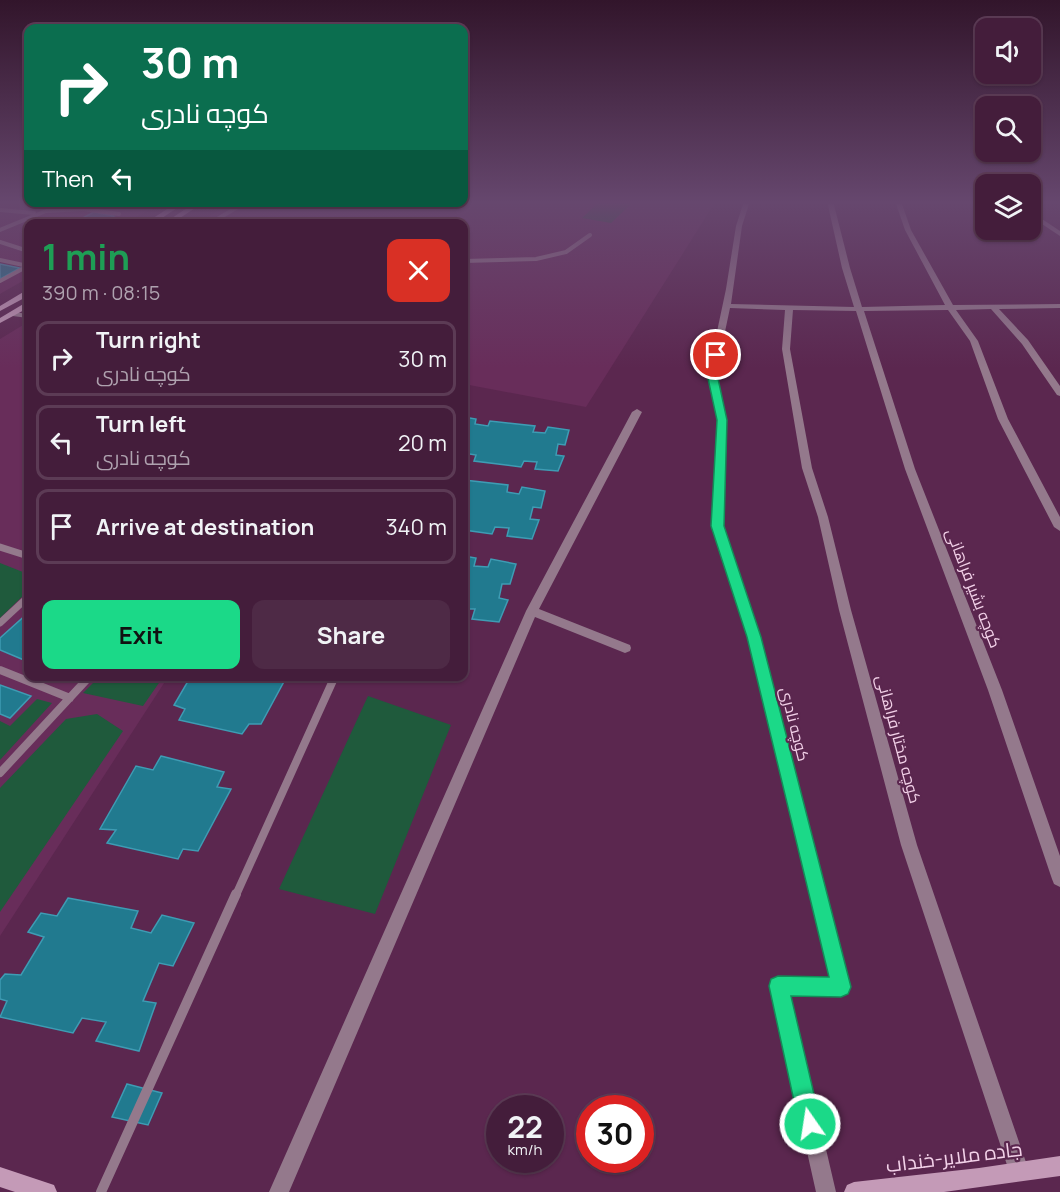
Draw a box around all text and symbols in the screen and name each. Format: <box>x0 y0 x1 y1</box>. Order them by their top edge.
map controls <box>975 18 1041 240</box>
button: sound <box>975 18 1041 84</box>
text: 30 m <box>141 33 239 91</box>
icon: right <box>42 48 120 126</box>
text: کوچه نادری <box>141 94 269 131</box>
button: search <box>975 96 1041 162</box>
icon: left <box>106 162 139 195</box>
text: Then <box>42 164 94 194</box>
button: layers <box>975 174 1041 240</box>
text: 1 min <box>42 232 130 281</box>
button: close <box>387 239 450 302</box>
text: 390 m · 08:15 <box>42 279 160 306</box>
text: Turn right <box>96 325 201 355</box>
pin <box>690 329 741 380</box>
icon: arrive <box>699 338 732 371</box>
icon: right <box>45 342 78 375</box>
text: 30 m <box>398 344 447 374</box>
text: کوچه نادری <box>96 360 191 387</box>
text: Turn left <box>96 409 186 439</box>
icon: left <box>45 426 78 459</box>
text: 20 m <box>398 428 447 458</box>
text: کوچه نادری <box>96 444 191 471</box>
icon: arrive <box>45 510 78 543</box>
text: Arrive at destination <box>96 512 314 542</box>
text: 340 m <box>385 512 447 542</box>
street label: کوچه بشیر فراهانی <box>940 525 1007 651</box>
button: Exit <box>42 600 240 669</box>
button: Share <box>252 600 450 669</box>
street label: کوچه مختار فراهانی <box>870 672 927 806</box>
street label: کوچه نادری <box>774 685 815 764</box>
position arrow <box>778 1092 842 1156</box>
speed limit sign: 30 <box>576 1095 654 1173</box>
text: 22 <box>507 1106 543 1147</box>
street label: جاده ملایر-خنداب <box>884 1135 1024 1178</box>
text: km/h <box>508 1139 542 1160</box>

